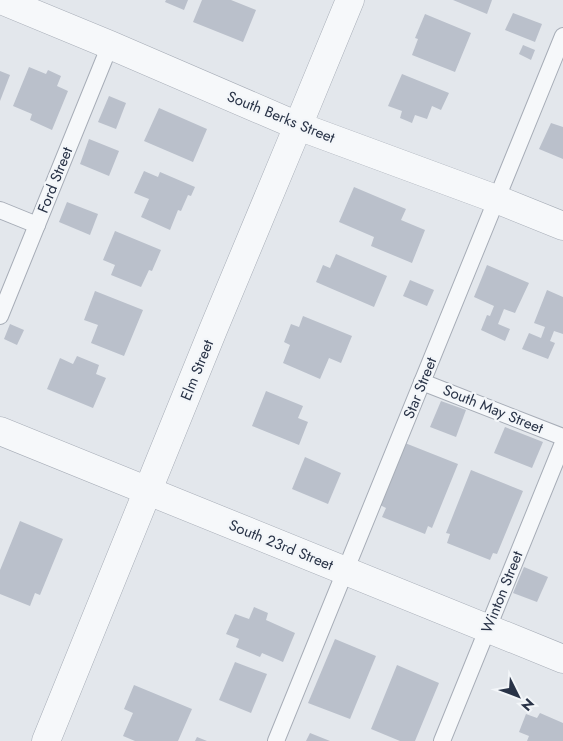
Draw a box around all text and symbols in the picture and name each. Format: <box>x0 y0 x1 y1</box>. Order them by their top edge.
street label: South Berks Street <box>224 85 339 149</box>
street label: Ford Street <box>32 143 78 216</box>
street label: Elm Street <box>175 336 219 404</box>
street label: Star Street <box>398 354 442 422</box>
street label: South May Street <box>440 379 547 439</box>
street label: South 23rd Street <box>225 514 337 576</box>
street label: Winton Street <box>476 547 529 636</box>
north arrow <box>493 671 543 721</box>
text: N <box>517 694 539 716</box>

